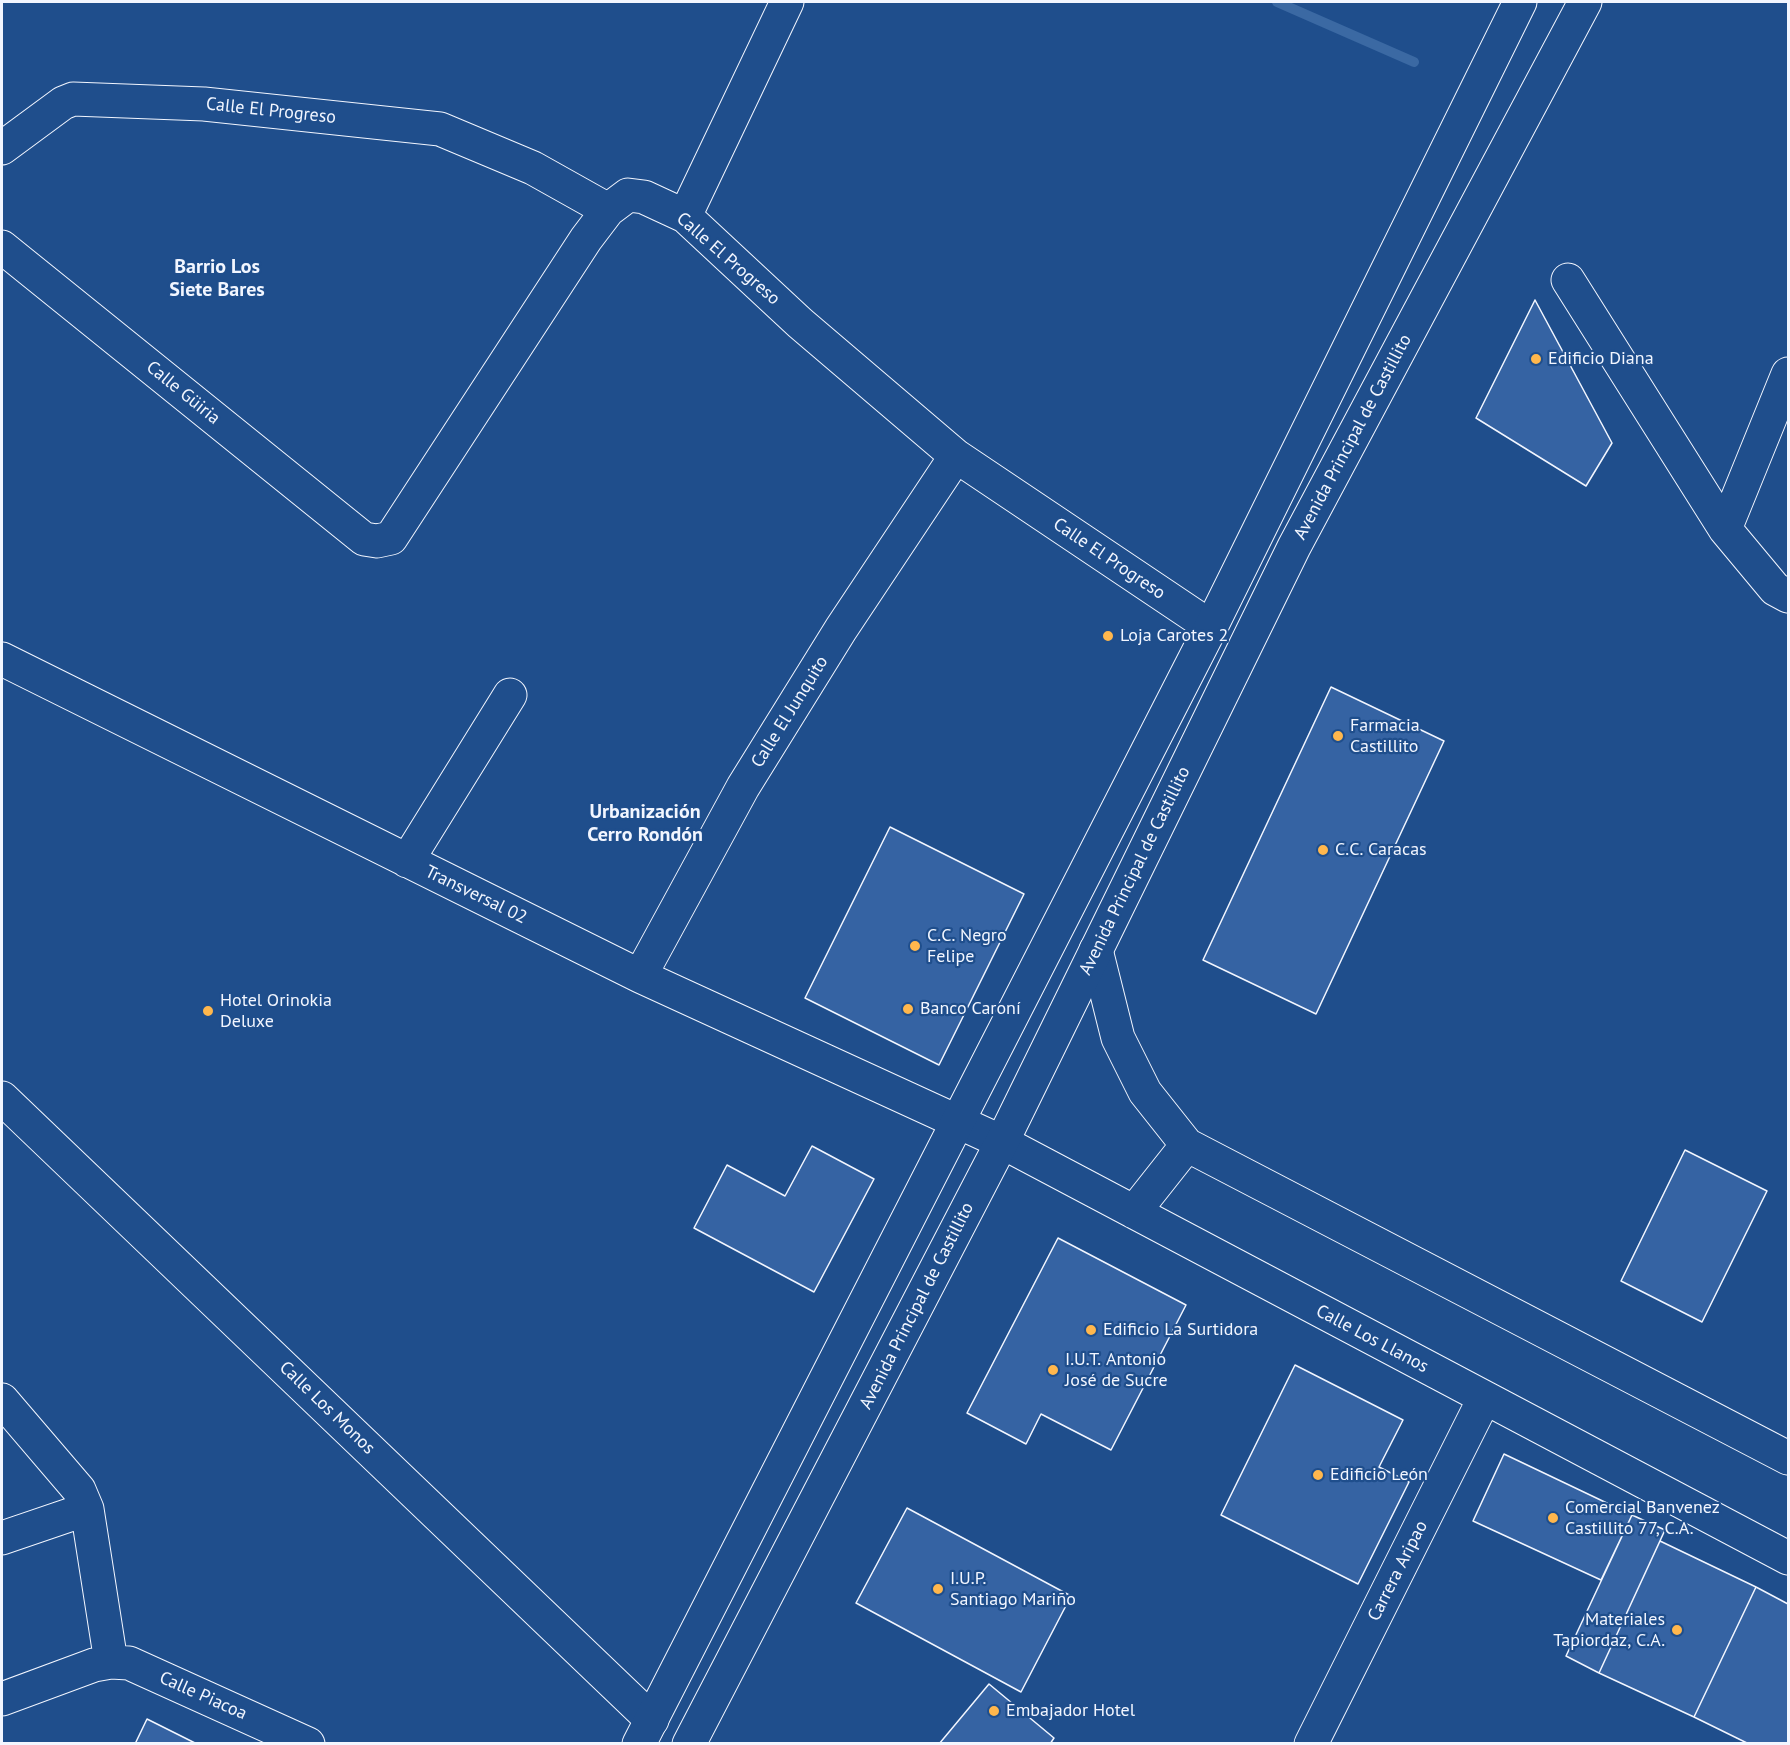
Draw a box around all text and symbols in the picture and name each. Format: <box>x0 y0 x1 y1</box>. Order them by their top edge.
street label: Calle El Progreso <box>205 93 337 129</box>
street label: Calle El Progreso <box>672 208 784 310</box>
district label: Barrio Los Siete Bares <box>169 255 265 302</box>
street label: Avenida Principal de Castillito <box>1290 331 1416 543</box>
place label: Edificio Diana <box>1548 348 1654 370</box>
marker: Edificio Diana <box>1529 352 1543 366</box>
street label: Calle Güiria <box>142 357 224 429</box>
street label: Calle El Progreso <box>1049 514 1169 604</box>
place label: Loja Carotes 2 <box>1120 625 1228 647</box>
marker: Loja Carotes 2 <box>1101 629 1115 643</box>
street label: Calle El Junquito <box>747 652 833 772</box>
place label: Farmacia Castillito <box>1350 715 1420 758</box>
marker: Farmacia Castillito <box>1331 729 1345 743</box>
street label: Avenida Principal de Castillito <box>1075 763 1195 979</box>
district label: Urbanización Cerro Rondón <box>587 800 703 847</box>
place label: C.C. Caracas <box>1335 839 1427 861</box>
marker: C.C. Caracas <box>1316 843 1330 857</box>
street label: Transversal 02 <box>422 861 530 929</box>
place label: C.C. Negro Felipe <box>927 925 1007 968</box>
marker: C.C. Negro Felipe <box>908 939 922 953</box>
place label: Hotel Orinokia Deluxe <box>220 990 332 1032</box>
place label: Banco Caroní <box>920 998 1021 1020</box>
marker: Banco Caroní <box>901 1002 915 1016</box>
marker: Hotel Orinokia Deluxe <box>201 1004 215 1018</box>
street label: Avenida Principal de Castillito <box>855 1199 979 1413</box>
street label: Calle Los Llanos <box>1312 1300 1432 1378</box>
place label: Edificio La Surtidora <box>1103 1319 1258 1341</box>
marker: Edificio La Surtidora <box>1084 1323 1098 1337</box>
place label: I.U.T. Antonio José de Sucre <box>1065 1349 1168 1392</box>
street label: Calle Los Monos <box>275 1357 379 1459</box>
marker: I.U.T. Antonio José de Sucre <box>1046 1363 1060 1377</box>
place label: Edificio León <box>1330 1464 1428 1486</box>
marker: Edificio León <box>1311 1468 1325 1482</box>
place label: Comercial Banvenez Castillito 77, C.A. <box>1565 1497 1720 1540</box>
marker: Comercial Banvenez Castillito 77, C.A. <box>1546 1511 1560 1525</box>
street label: Carrera Aripao <box>1363 1517 1433 1625</box>
place label: I.U.P. Santiago Mariño <box>950 1568 1076 1610</box>
marker: I.U.P. Santiago Mariño <box>931 1582 945 1596</box>
place label: Materiales Tapiordaz, C.A. <box>1553 1609 1665 1652</box>
marker: Materiales Tapiordaz, C.A. <box>1670 1623 1684 1637</box>
street label: Calle Piacoa <box>156 1667 250 1725</box>
place label: Embajador Hotel <box>1006 1700 1135 1722</box>
marker: Embajador Hotel <box>987 1704 1001 1718</box>

